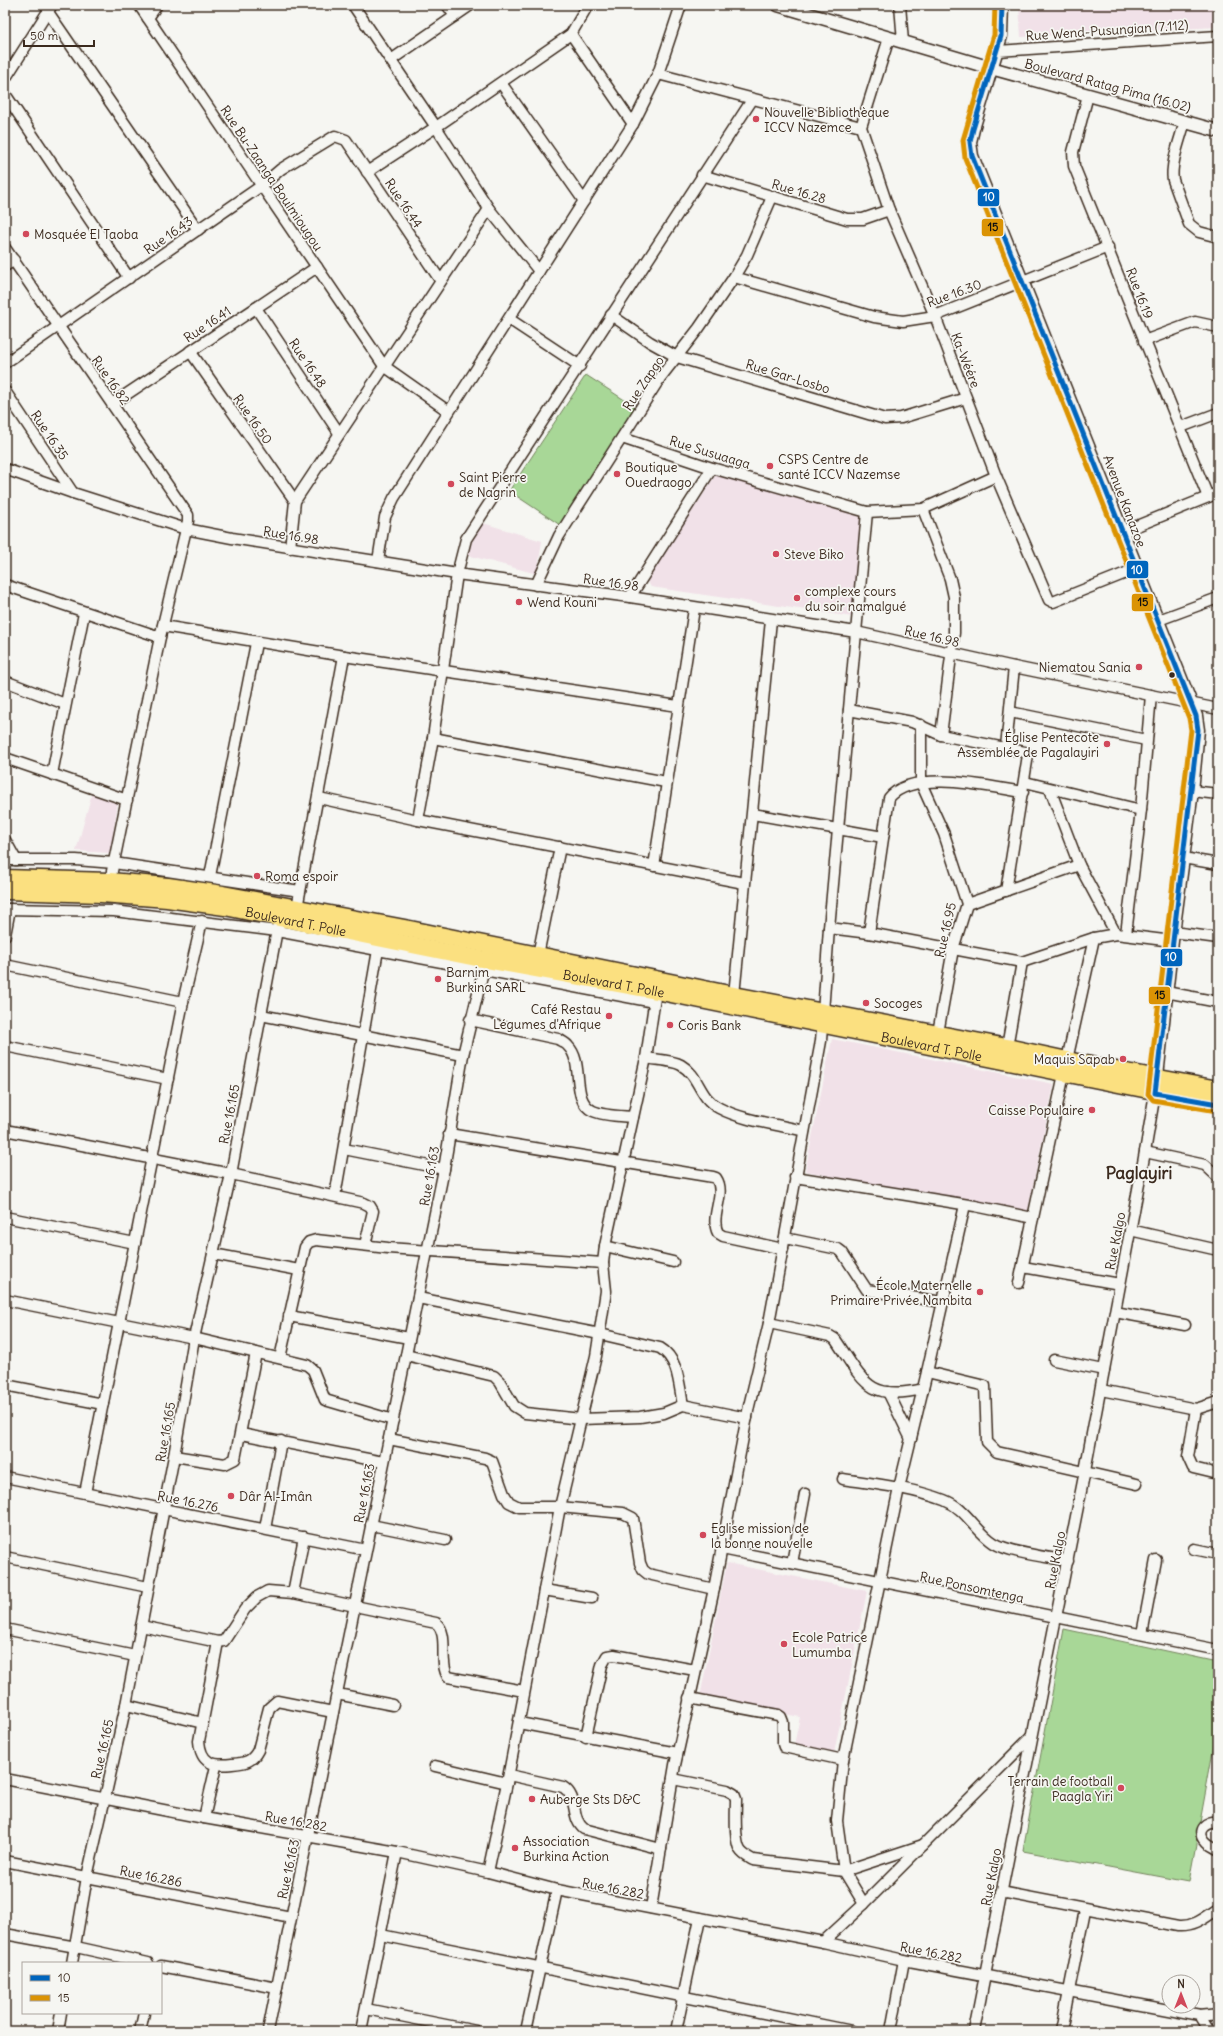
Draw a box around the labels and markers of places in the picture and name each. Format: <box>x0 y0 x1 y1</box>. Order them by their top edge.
place label: Nouvelle Bibliothèque ICCV Nazemce <box>764 104 889 136</box>
marker: Nouvelle Bibliothèque ICCV Nazemce <box>751 114 761 124</box>
place label: Mosquée El Taoba <box>34 226 138 243</box>
marker: Mosquée El Taoba <box>21 229 31 239</box>
place label: CSPS Centre de santé ICCV Nazemse <box>778 451 900 483</box>
place label: Boutique Ouedraogo <box>625 459 692 491</box>
marker: CSPS Centre de santé ICCV Nazemse <box>765 461 775 471</box>
place label: Saint Pierre de Nagrin <box>459 469 526 501</box>
marker: Boutique Ouedraogo <box>612 469 622 479</box>
marker: Saint Pierre de Nagrin <box>446 479 456 489</box>
place label: Steve Biko <box>784 546 844 563</box>
marker: Steve Biko <box>771 549 781 559</box>
place label: complexe cours du soir namalgué <box>805 583 906 615</box>
marker: complexe cours du soir namalgué <box>792 593 802 603</box>
place label: Wend Kouni <box>527 594 597 611</box>
marker: Wend Kouni <box>514 597 524 607</box>
place label: Niematou Sania <box>1038 659 1131 676</box>
marker: Niematou Sania <box>1134 662 1144 672</box>
unlabelled marker <box>1167 670 1177 680</box>
place label: Église Pentecote Assemblée de Pagalayiri <box>957 728 1099 761</box>
marker: Église Pentecote Assemblée de Pagalayiri <box>1102 739 1112 749</box>
place label: Roma espoir <box>265 868 339 885</box>
marker: Roma espoir <box>252 871 262 881</box>
place label: Barnim Burkina SARL <box>446 964 526 996</box>
marker: Barnim Burkina SARL <box>433 974 443 984</box>
place label: Socoges <box>874 995 923 1012</box>
marker: Socoges <box>861 998 871 1008</box>
place label: Café Restau Légumes d'Afrique <box>493 1001 601 1033</box>
marker: Café Restau Légumes d'Afrique <box>604 1011 614 1021</box>
place label: Coris Bank <box>678 1017 741 1034</box>
marker: Coris Bank <box>665 1020 675 1030</box>
place label: Maquis Sapab <box>1034 1051 1115 1068</box>
marker: Maquis Sapab <box>1118 1054 1128 1064</box>
place label: Caisse Populaire <box>988 1102 1084 1119</box>
marker: Caisse Populaire <box>1087 1105 1097 1115</box>
place label: École Maternelle Primaire Privée Nambita <box>830 1276 972 1309</box>
marker: École Maternelle Primaire Privée Nambita <box>975 1287 985 1297</box>
place label: Dâr Al-Imân <box>239 1488 313 1505</box>
marker: Dâr Al-Imân <box>226 1491 236 1501</box>
place label: Eglise mission de la bonne nouvelle <box>711 1520 813 1552</box>
marker: Eglise mission de la bonne nouvelle <box>698 1530 708 1540</box>
place label: Ecole Patrice Lumumba <box>792 1629 867 1661</box>
marker: Ecole Patrice Lumumba <box>779 1639 789 1649</box>
place label: Terrain de football Paagla Yiri <box>1008 1773 1113 1805</box>
marker: Terrain de football Paagla Yiri <box>1116 1783 1126 1793</box>
place label: Auberge Sts D&C <box>540 1791 641 1808</box>
marker: Auberge Sts D&C <box>527 1794 537 1804</box>
place label: Association Burkina Action <box>523 1833 610 1865</box>
marker: Association Burkina Action <box>510 1843 520 1853</box>

